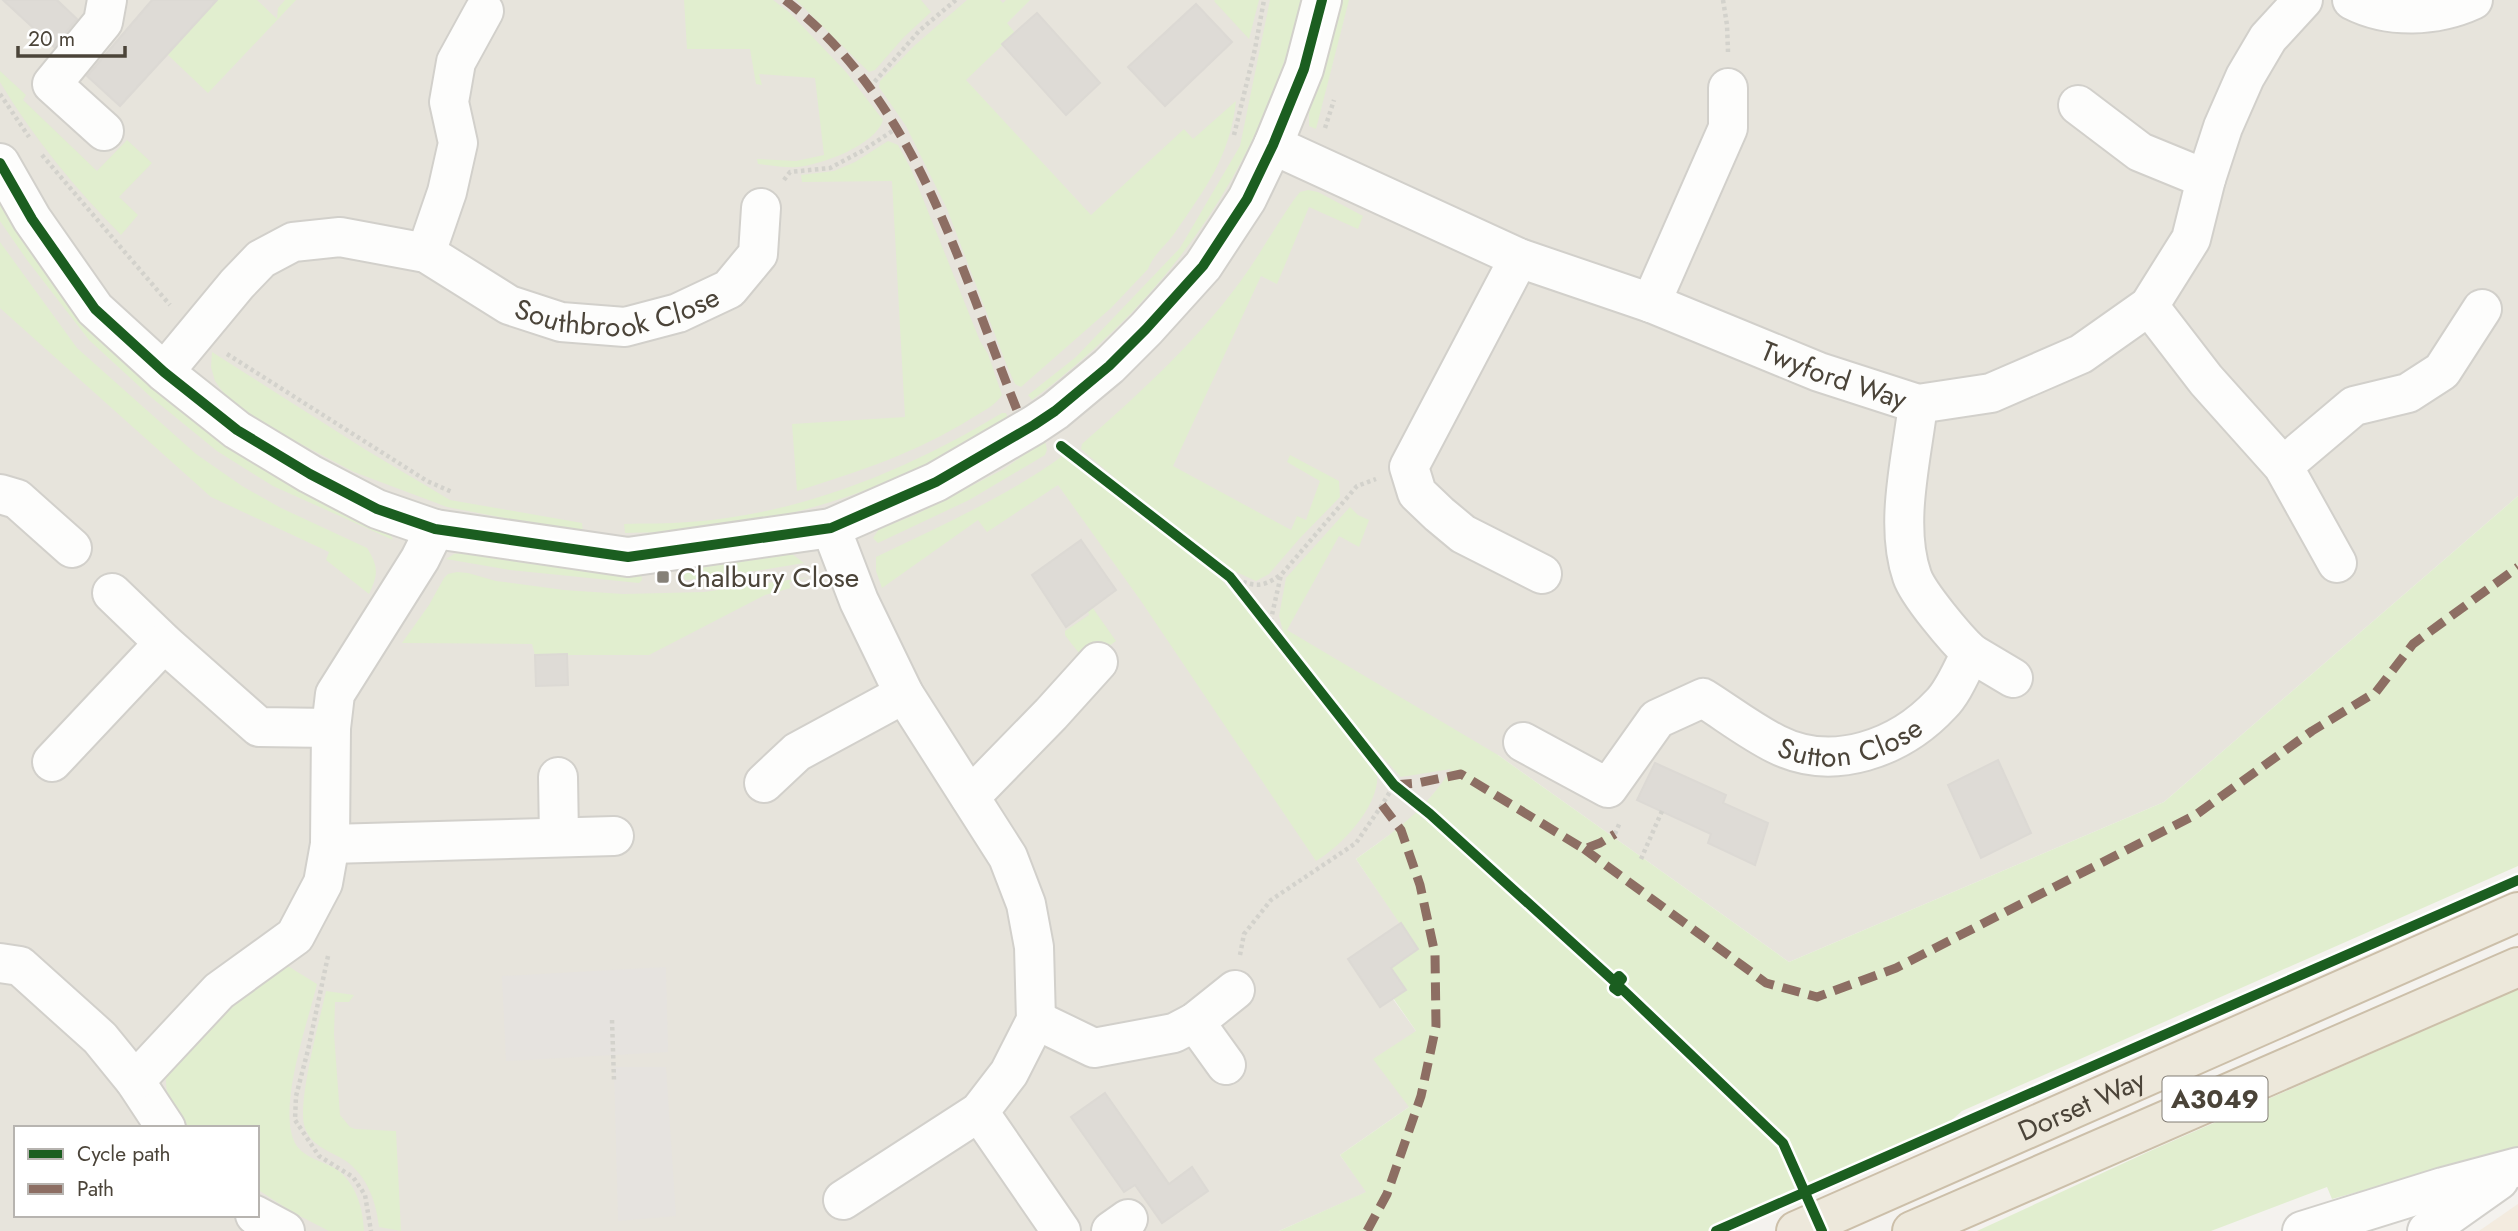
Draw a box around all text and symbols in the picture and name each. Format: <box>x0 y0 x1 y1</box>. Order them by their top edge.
scale bar <box>18 14 124 58</box>
text: 20 m <box>28 24 75 54</box>
street label: Southbrook Close <box>509 276 726 348</box>
street label: Twyford Way <box>1755 330 1913 420</box>
place label: Chalbury Close <box>677 557 859 598</box>
marker: Chalbury Close <box>655 569 671 585</box>
street label: Sutton Close <box>1772 707 1931 777</box>
street label: Dorset Way <box>2011 1059 2152 1151</box>
road number: A3049 <box>2162 1076 2268 1122</box>
legend <box>14 1126 259 1217</box>
text: Cycle path <box>77 1139 170 1169</box>
text: Path <box>77 1174 114 1204</box>

